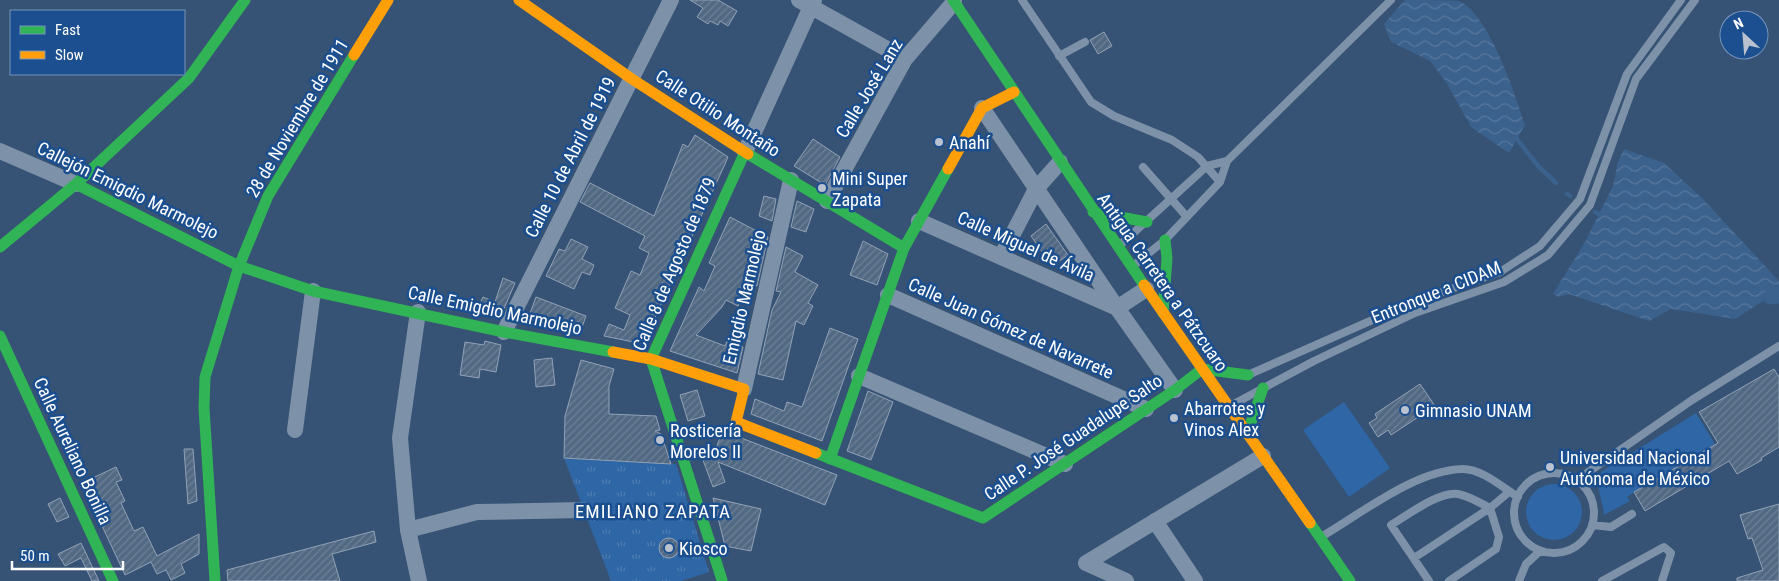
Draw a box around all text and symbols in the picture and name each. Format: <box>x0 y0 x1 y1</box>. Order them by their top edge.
legend <box>10 10 185 75</box>
north arrow <box>1719 10 1769 60</box>
text: N <box>1731 14 1746 32</box>
text: Fast <box>55 21 80 39</box>
street label: 28 de Noviembre de 1911 <box>241 35 353 201</box>
street label: Calle José Lanz <box>831 35 907 141</box>
text: Slow <box>55 46 84 64</box>
street label: Calle Otilio Montaño <box>652 65 784 161</box>
street label: Calle 10 de Abril de 1919 <box>520 73 620 241</box>
place label: Anahí <box>949 132 990 153</box>
marker: Anahí <box>933 136 945 148</box>
street label: Callejón Emigdio Marmolejo <box>34 137 222 243</box>
place label: Mini Super Zapata <box>832 168 908 210</box>
street label: Calle 8 de Agosto de 1879 <box>628 174 720 354</box>
marker: Mini Super Zapata <box>816 182 828 194</box>
street label: Antigua Carretera a Pátzcuaro <box>1093 189 1233 375</box>
street label: Calle Miguel de Ávila <box>954 206 1098 286</box>
street label: Emigdio Marmolejo <box>718 228 770 366</box>
street label: Entronque a CIDAM <box>1368 256 1504 328</box>
street label: Calle Juan Gómez de Navarrete <box>905 273 1117 383</box>
street label: Calle Emigdio Marmolejo <box>406 281 584 339</box>
street label: Calle P. José Guadalupe Salto <box>980 370 1166 504</box>
street label: Calle Aureliano Bonilla <box>30 374 116 528</box>
place label: Abarrotes y Vinos Alex <box>1184 398 1266 440</box>
place label: Gimnasio UNAM <box>1415 400 1532 421</box>
marker: Gimnasio UNAM <box>1399 404 1411 416</box>
marker: Abarrotes y Vinos Alex <box>1168 412 1180 424</box>
place label: Rosticería Morelos II <box>670 420 741 462</box>
marker: Rosticería Morelos II <box>654 434 666 446</box>
place label: Universidad Nacional Autónoma de México <box>1560 447 1710 489</box>
marker: Universidad Nacional Autónoma de México <box>1544 461 1556 473</box>
district label: EMILIANO ZAPATA <box>575 500 731 523</box>
scale bar <box>12 538 124 570</box>
place label: Kiosco <box>679 538 728 559</box>
marker: Kiosco <box>663 542 675 554</box>
text: 50 m <box>20 547 50 565</box>

